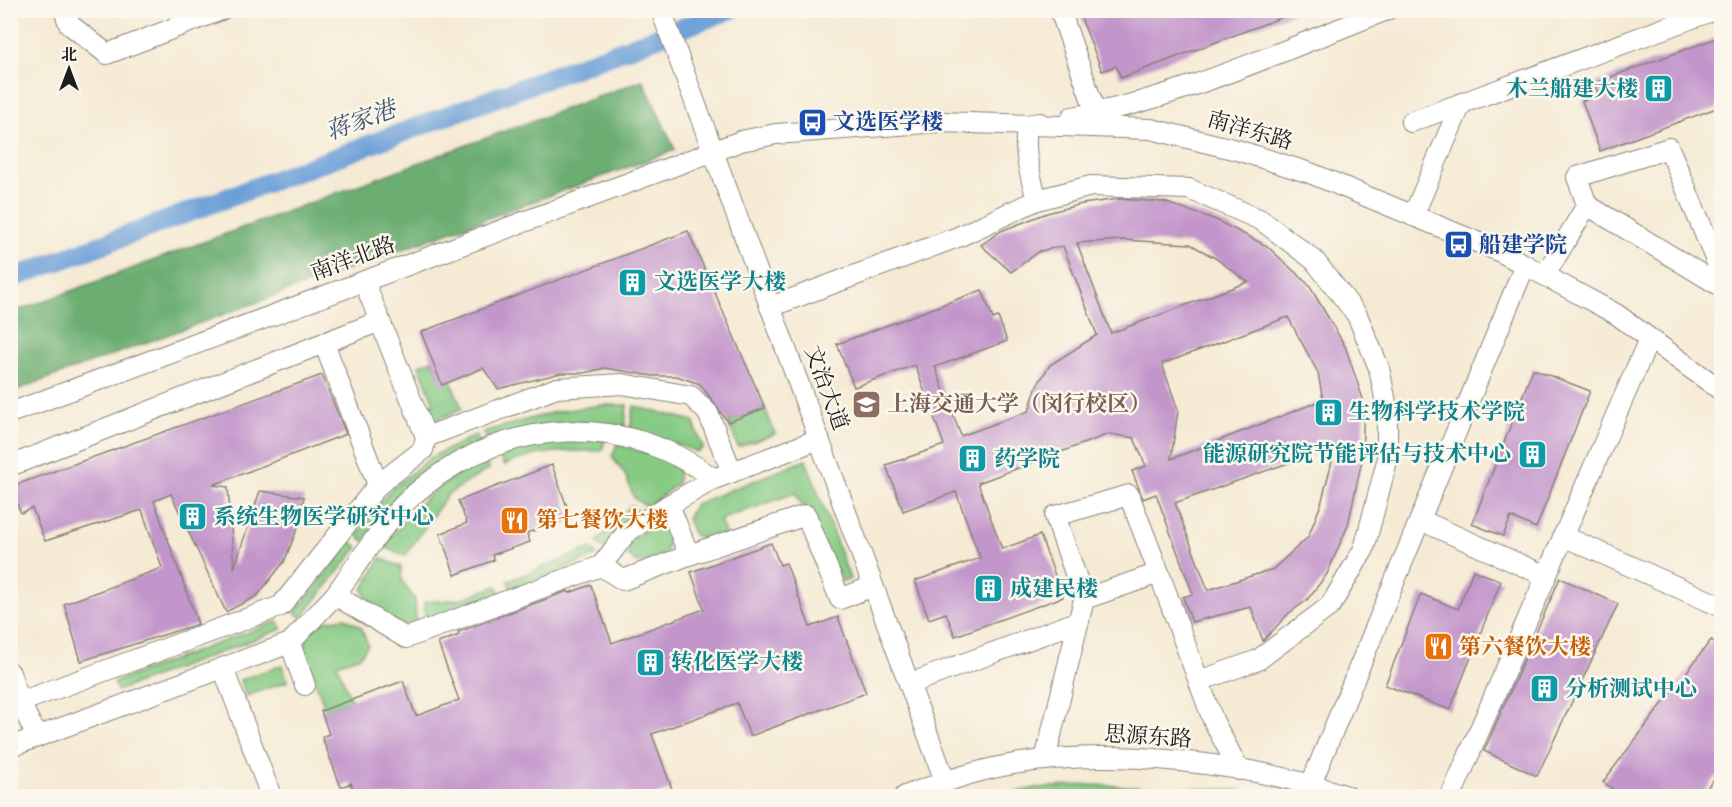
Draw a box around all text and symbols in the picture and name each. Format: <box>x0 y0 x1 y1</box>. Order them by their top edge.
north arrow <box>39 39 99 99</box>
text: 北 <box>61 45 77 65</box>
building icon: 木兰船建大楼 <box>1643 73 1675 105</box>
place label: 木兰船建大楼 <box>1506 76 1638 103</box>
water label: 蒋家港 <box>322 94 403 147</box>
bus stop icon: 文选医学楼 <box>796 106 828 138</box>
street label: 南洋东路 <box>1204 106 1296 156</box>
place label: 文选医学楼 <box>833 109 943 136</box>
bus stop icon: 船建学院 <box>1442 229 1474 261</box>
street label: 南洋北路 <box>307 231 399 287</box>
place label: 船建学院 <box>1479 232 1567 259</box>
building icon: 文选医学大楼 <box>617 266 649 298</box>
place label: 文选医学大楼 <box>654 269 786 296</box>
street label: 文治大道 <box>798 342 854 434</box>
school or university icon: 上海交通大学（闵行校区） <box>850 388 882 420</box>
place label: 上海交通大学（闵行校区） <box>887 391 1151 418</box>
building icon: 生物科学技术学院 <box>1312 396 1344 428</box>
place label: 生物科学技术学院 <box>1349 399 1525 426</box>
building icon: 能源研究院节能评估与技术中心 <box>1516 438 1548 470</box>
place label: 能源研究院节能评估与技术中心 <box>1203 441 1511 468</box>
building icon: 药学院 <box>957 443 989 475</box>
place label: 药学院 <box>994 446 1060 473</box>
building icon: 系统生物医学研究中心 <box>177 501 209 533</box>
place label: 系统生物医学研究中心 <box>214 504 434 531</box>
restaurant icon: 第七餐饮大楼 <box>499 504 531 536</box>
place label: 第七餐饮大楼 <box>536 507 668 534</box>
building icon: 成建民楼 <box>973 573 1005 605</box>
place label: 成建民楼 <box>1010 576 1098 603</box>
restaurant icon: 第六餐饮大楼 <box>1422 631 1454 663</box>
place label: 第六餐饮大楼 <box>1459 634 1591 661</box>
building icon: 转化医学大楼 <box>634 646 666 678</box>
place label: 转化医学大楼 <box>671 649 803 676</box>
building icon: 分析测试中心 <box>1528 673 1560 705</box>
place label: 分析测试中心 <box>1565 676 1697 703</box>
street label: 思源东路 <box>1103 720 1193 754</box>

